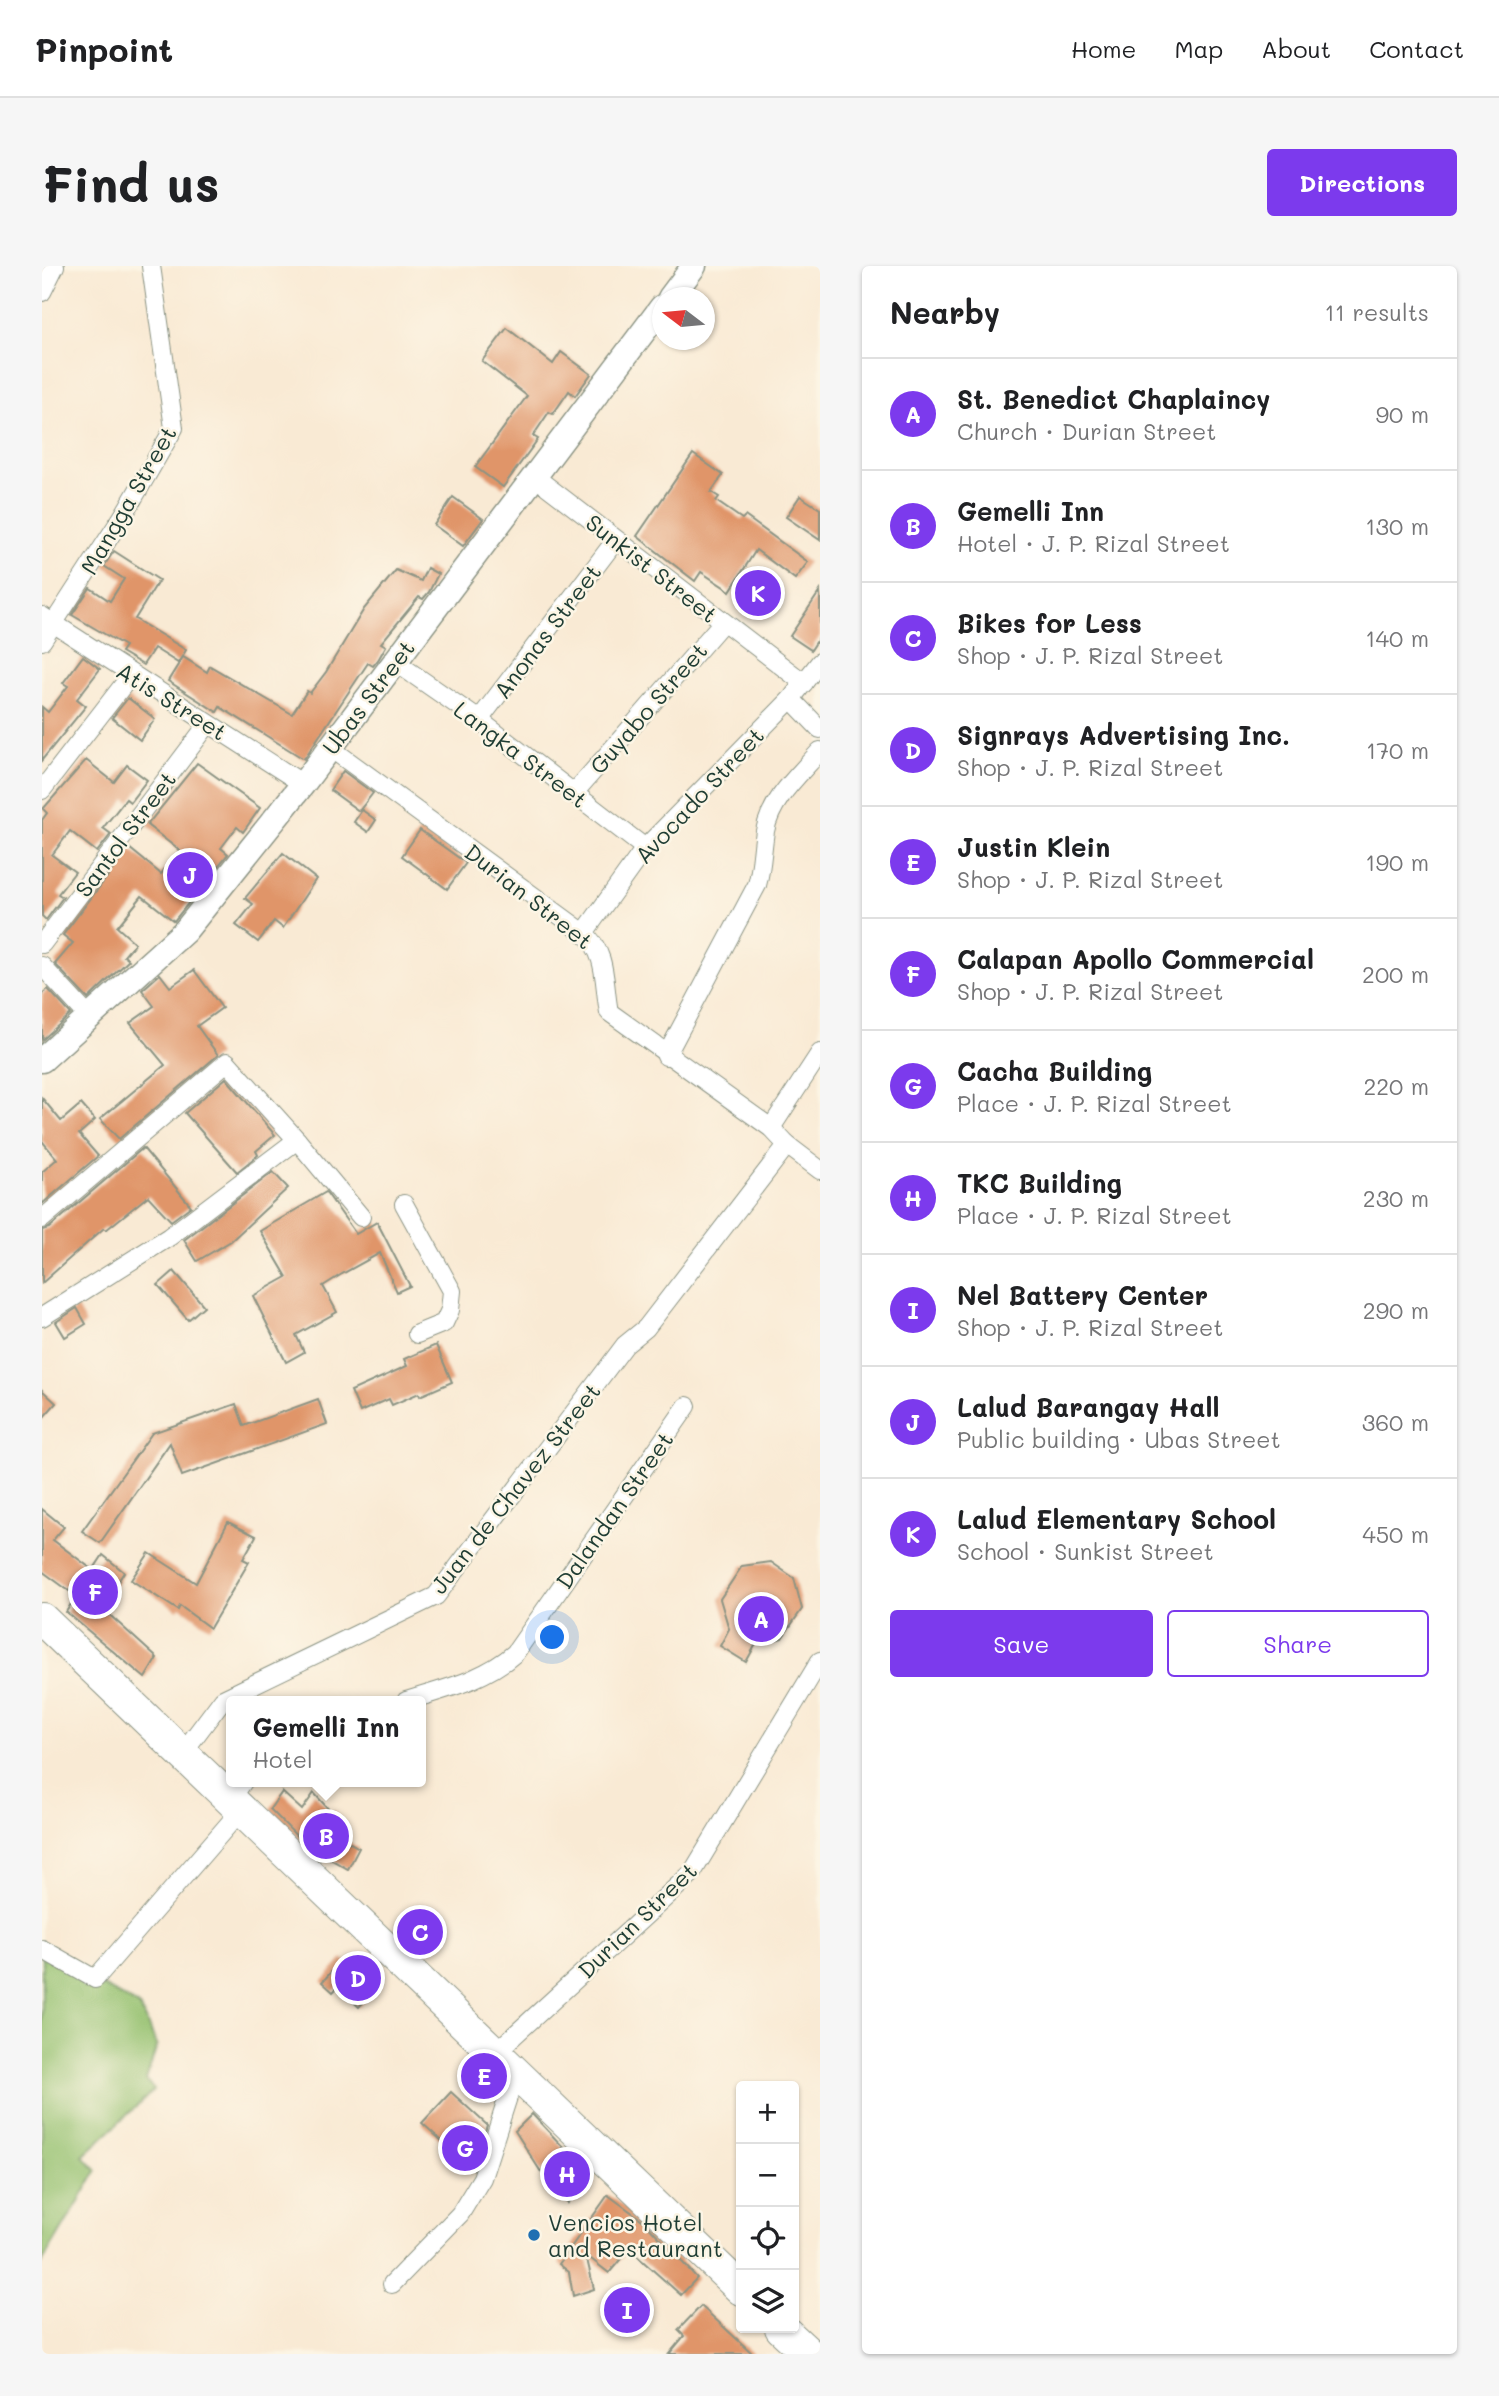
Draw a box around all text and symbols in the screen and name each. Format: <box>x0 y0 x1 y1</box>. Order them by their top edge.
text: Pinpoint <box>35 27 173 70</box>
text: Home <box>1071 33 1136 64</box>
text: Map <box>1174 33 1223 64</box>
text: About <box>1261 33 1331 64</box>
text: Contact <box>1369 33 1464 64</box>
button: Directions <box>1267 149 1457 216</box>
text: Find us <box>42 151 220 214</box>
north arrow <box>652 287 715 350</box>
text: Nearby <box>890 292 1000 332</box>
text: 11 results <box>1324 297 1429 327</box>
text: St. Benedict Chaplaincy <box>957 382 1270 416</box>
text: A <box>905 399 921 429</box>
text: 90 m <box>1376 399 1429 429</box>
text: Church · Durian Street <box>957 416 1216 446</box>
street label: Mangga Street <box>73 420 183 580</box>
text: Gemelli Inn <box>957 494 1104 528</box>
street label: Sunkist Street <box>580 507 724 629</box>
text: B <box>905 511 921 541</box>
text: 130 m <box>1365 511 1429 541</box>
text: Hotel · J. P. Rizal Street <box>957 528 1230 558</box>
street label: Anonas Street <box>487 558 607 704</box>
pin: K <box>735 567 781 619</box>
text: Bikes for Less <box>957 606 1142 640</box>
text: C <box>904 623 922 653</box>
text: 140 m <box>1365 623 1429 653</box>
street label: Ubas Street <box>315 634 421 760</box>
street label: Guyabo Street <box>583 636 713 780</box>
text: Shop · J. P. Rizal Street <box>957 640 1223 670</box>
street label: Atis Street <box>111 655 233 747</box>
street label: Langka Street <box>448 694 594 814</box>
text: Signrays Advertising Inc. <box>957 718 1290 752</box>
street label: Avocado Street <box>628 720 770 870</box>
text: D <box>905 735 921 765</box>
text: 170 m <box>1366 735 1429 765</box>
text: Shop · J. P. Rizal Street <box>957 752 1223 782</box>
street label: Santol Street <box>68 765 182 903</box>
text: Justin Klein <box>957 830 1110 864</box>
street label: Durian Street <box>459 837 599 955</box>
text: E <box>906 847 920 877</box>
text: 190 m <box>1365 847 1429 877</box>
pin: J <box>167 849 213 901</box>
text: Shop · J. P. Rizal Street <box>957 864 1223 894</box>
text: Calapan Apollo Commercial <box>957 942 1314 976</box>
text: F <box>906 959 920 989</box>
text: 200 m <box>1362 959 1429 989</box>
text: Shop · J. P. Rizal Street <box>957 976 1223 1006</box>
text: Cacha Building <box>957 1054 1152 1088</box>
text: G <box>904 1071 922 1101</box>
text: 220 m <box>1363 1071 1429 1101</box>
text: Place · J. P. Rizal Street <box>957 1088 1232 1118</box>
text: TKC Building <box>957 1166 1122 1200</box>
text: H <box>904 1183 922 1213</box>
text: 230 m <box>1363 1183 1429 1213</box>
text: Place · J. P. Rizal Street <box>957 1200 1232 1230</box>
text: Nel Battery Center <box>957 1278 1208 1312</box>
text: I <box>907 1295 919 1325</box>
text: 290 m <box>1363 1295 1429 1325</box>
text: Shop · J. P. Rizal Street <box>957 1312 1223 1342</box>
street label: Juan de Chavez Street <box>423 1377 607 1599</box>
text: Lalud Barangay Hall <box>957 1390 1220 1424</box>
text: J <box>905 1407 921 1437</box>
text: 360 m <box>1362 1407 1429 1437</box>
text: Public building · Ubas Street <box>957 1424 1281 1454</box>
street label: Dalandan Street <box>549 1426 679 1594</box>
text: Lalud Elementary School <box>957 1502 1276 1536</box>
text: K <box>905 1519 921 1549</box>
text: 450 m <box>1362 1519 1429 1549</box>
text: School · Sunkist Street <box>957 1536 1214 1566</box>
pin: F <box>72 1566 118 1618</box>
pin: A <box>738 1593 784 1645</box>
button: Save <box>890 1610 1153 1677</box>
button: Share <box>1167 1610 1429 1677</box>
your location <box>535 1620 569 1654</box>
popup <box>226 1696 426 1787</box>
text: Gemelli Inn <box>253 1710 399 1744</box>
text: Hotel <box>253 1744 313 1774</box>
pin: B <box>303 1810 349 1862</box>
street label: Durian Street <box>571 1856 703 1984</box>
pin: C <box>397 1906 443 1958</box>
pin: D <box>335 1952 381 2004</box>
pin: E <box>461 2050 507 2102</box>
map controls <box>736 2081 799 2333</box>
button: + <box>736 2081 799 2144</box>
pin: G <box>442 2122 488 2174</box>
button: − <box>736 2144 799 2207</box>
pin: H <box>544 2148 590 2200</box>
place label: Vencios Hotel and Restaurant <box>548 2207 723 2263</box>
button: locate <box>736 2207 799 2270</box>
marker: Vencios Hotel and Restaurant <box>526 2227 542 2243</box>
button: layers <box>736 2270 799 2333</box>
pin: I <box>604 2284 650 2336</box>

